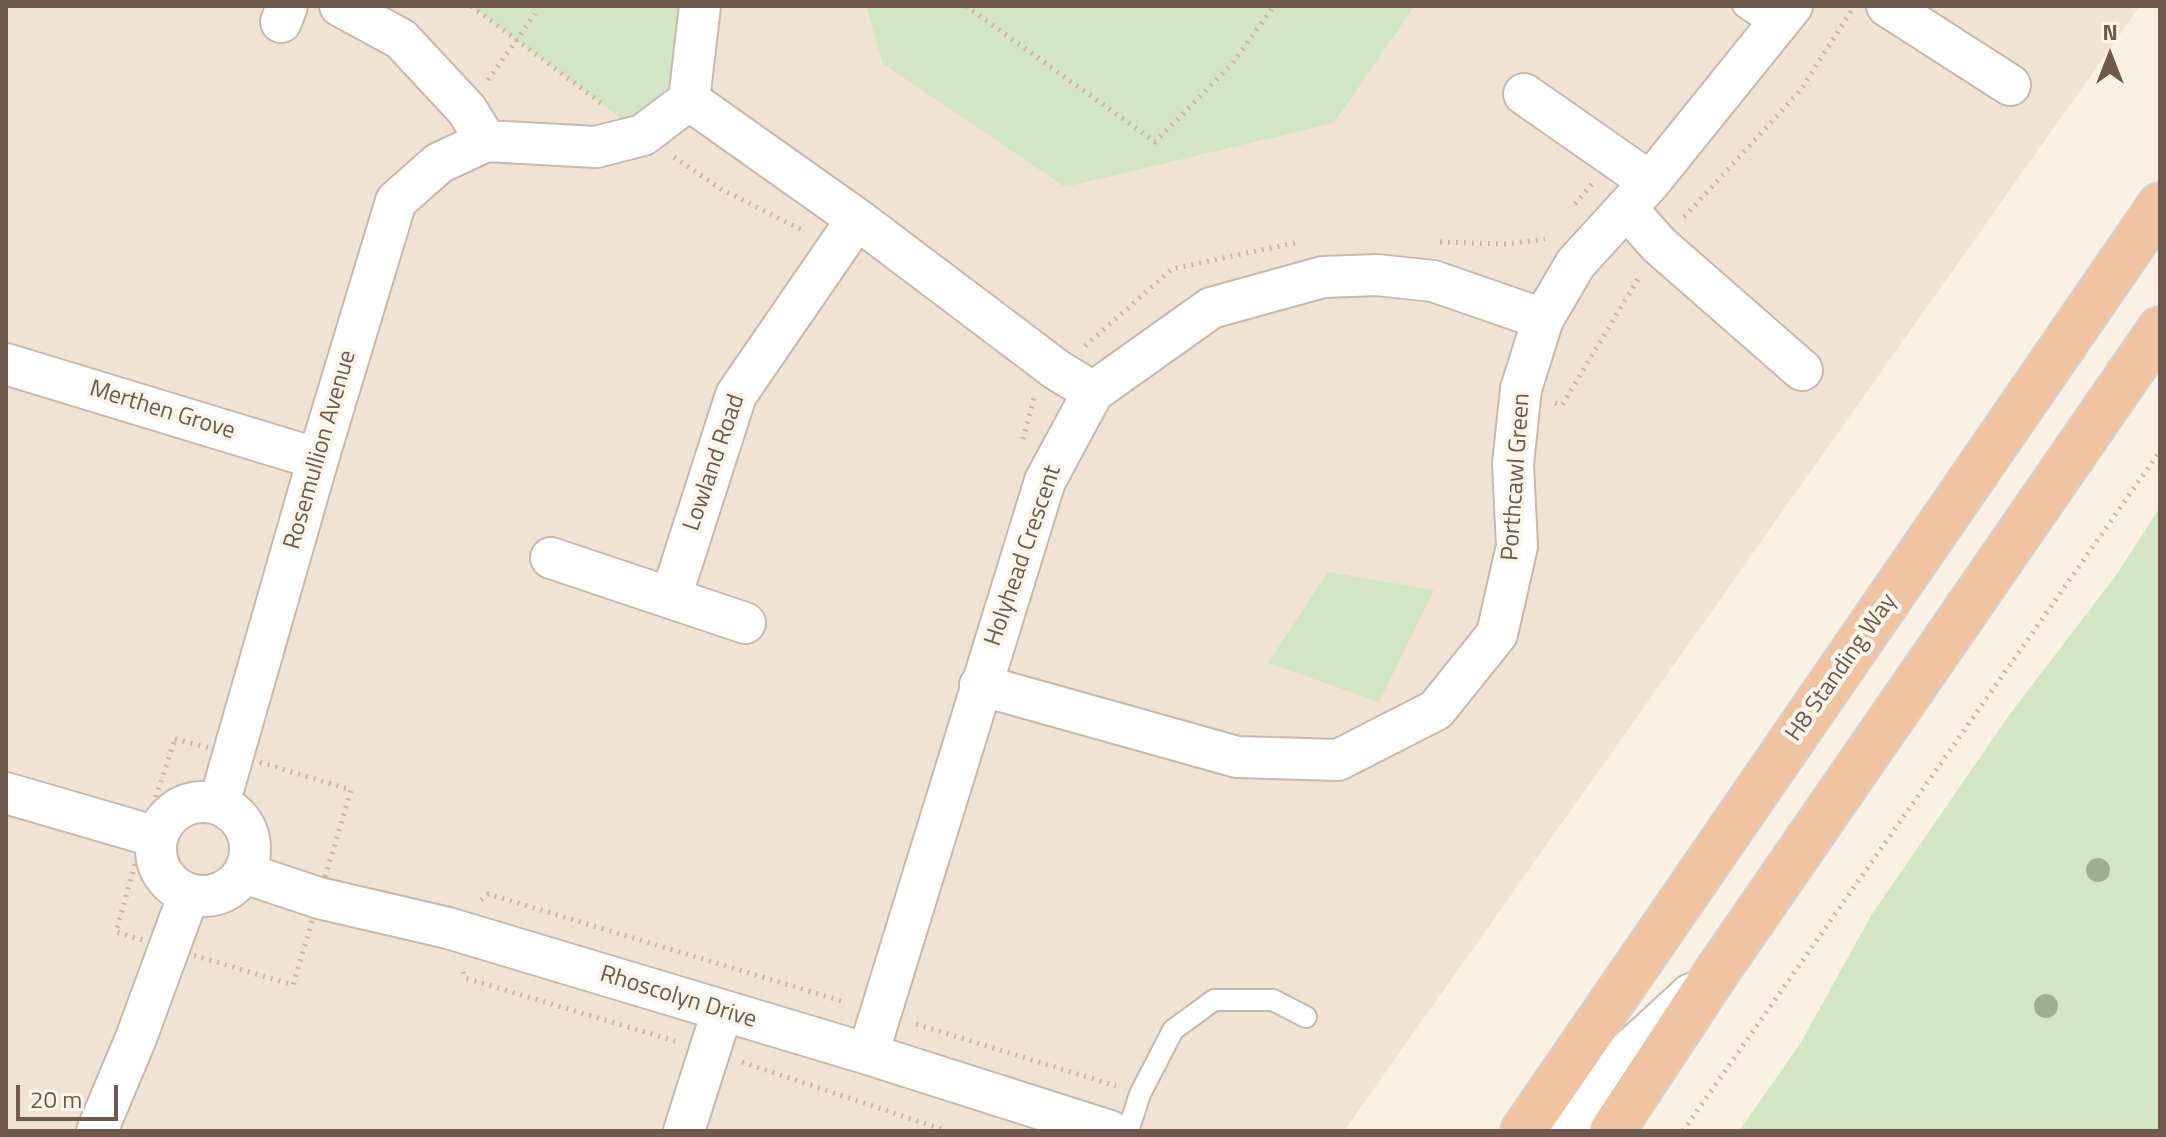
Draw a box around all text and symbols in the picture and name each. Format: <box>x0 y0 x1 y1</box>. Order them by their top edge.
text: N <box>2102 15 2118 49</box>
north arrow <box>2070 16 2150 96</box>
street label: Rosemullion Avenue <box>279 347 363 553</box>
street label: Merthen Grove <box>86 375 238 447</box>
street label: Lowland Road <box>678 391 752 535</box>
street label: Porthcawl Green <box>1497 392 1537 562</box>
street label: Holyhead Crescent <box>980 462 1068 650</box>
street label: H8 Standing Way <box>1780 589 1904 747</box>
street label: Rhoscolyn Drive <box>596 961 760 1035</box>
scale bar <box>20 1069 122 1119</box>
text: 20 m <box>30 1081 82 1117</box>

